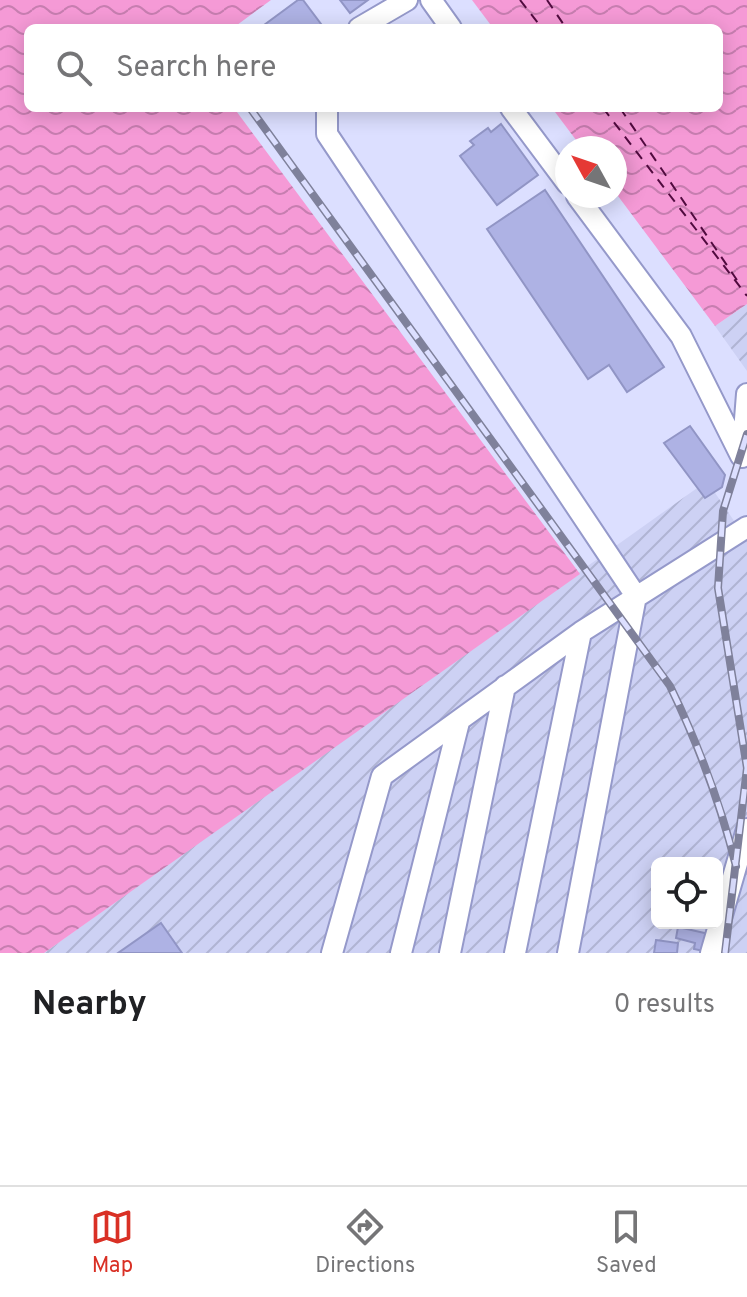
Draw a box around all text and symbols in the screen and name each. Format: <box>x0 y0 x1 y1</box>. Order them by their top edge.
search box <box>24 24 723 112</box>
icon: search <box>52 46 96 90</box>
text: Search here <box>116 50 276 87</box>
north arrow <box>555 136 627 208</box>
map controls <box>651 857 723 929</box>
button: locate <box>651 857 723 929</box>
text: Nearby <box>32 984 147 1027</box>
text: 0 results <box>614 989 715 1022</box>
tab: Map <box>90 1205 134 1280</box>
tab: Directions <box>315 1205 415 1280</box>
tab: Saved <box>596 1205 657 1280</box>

